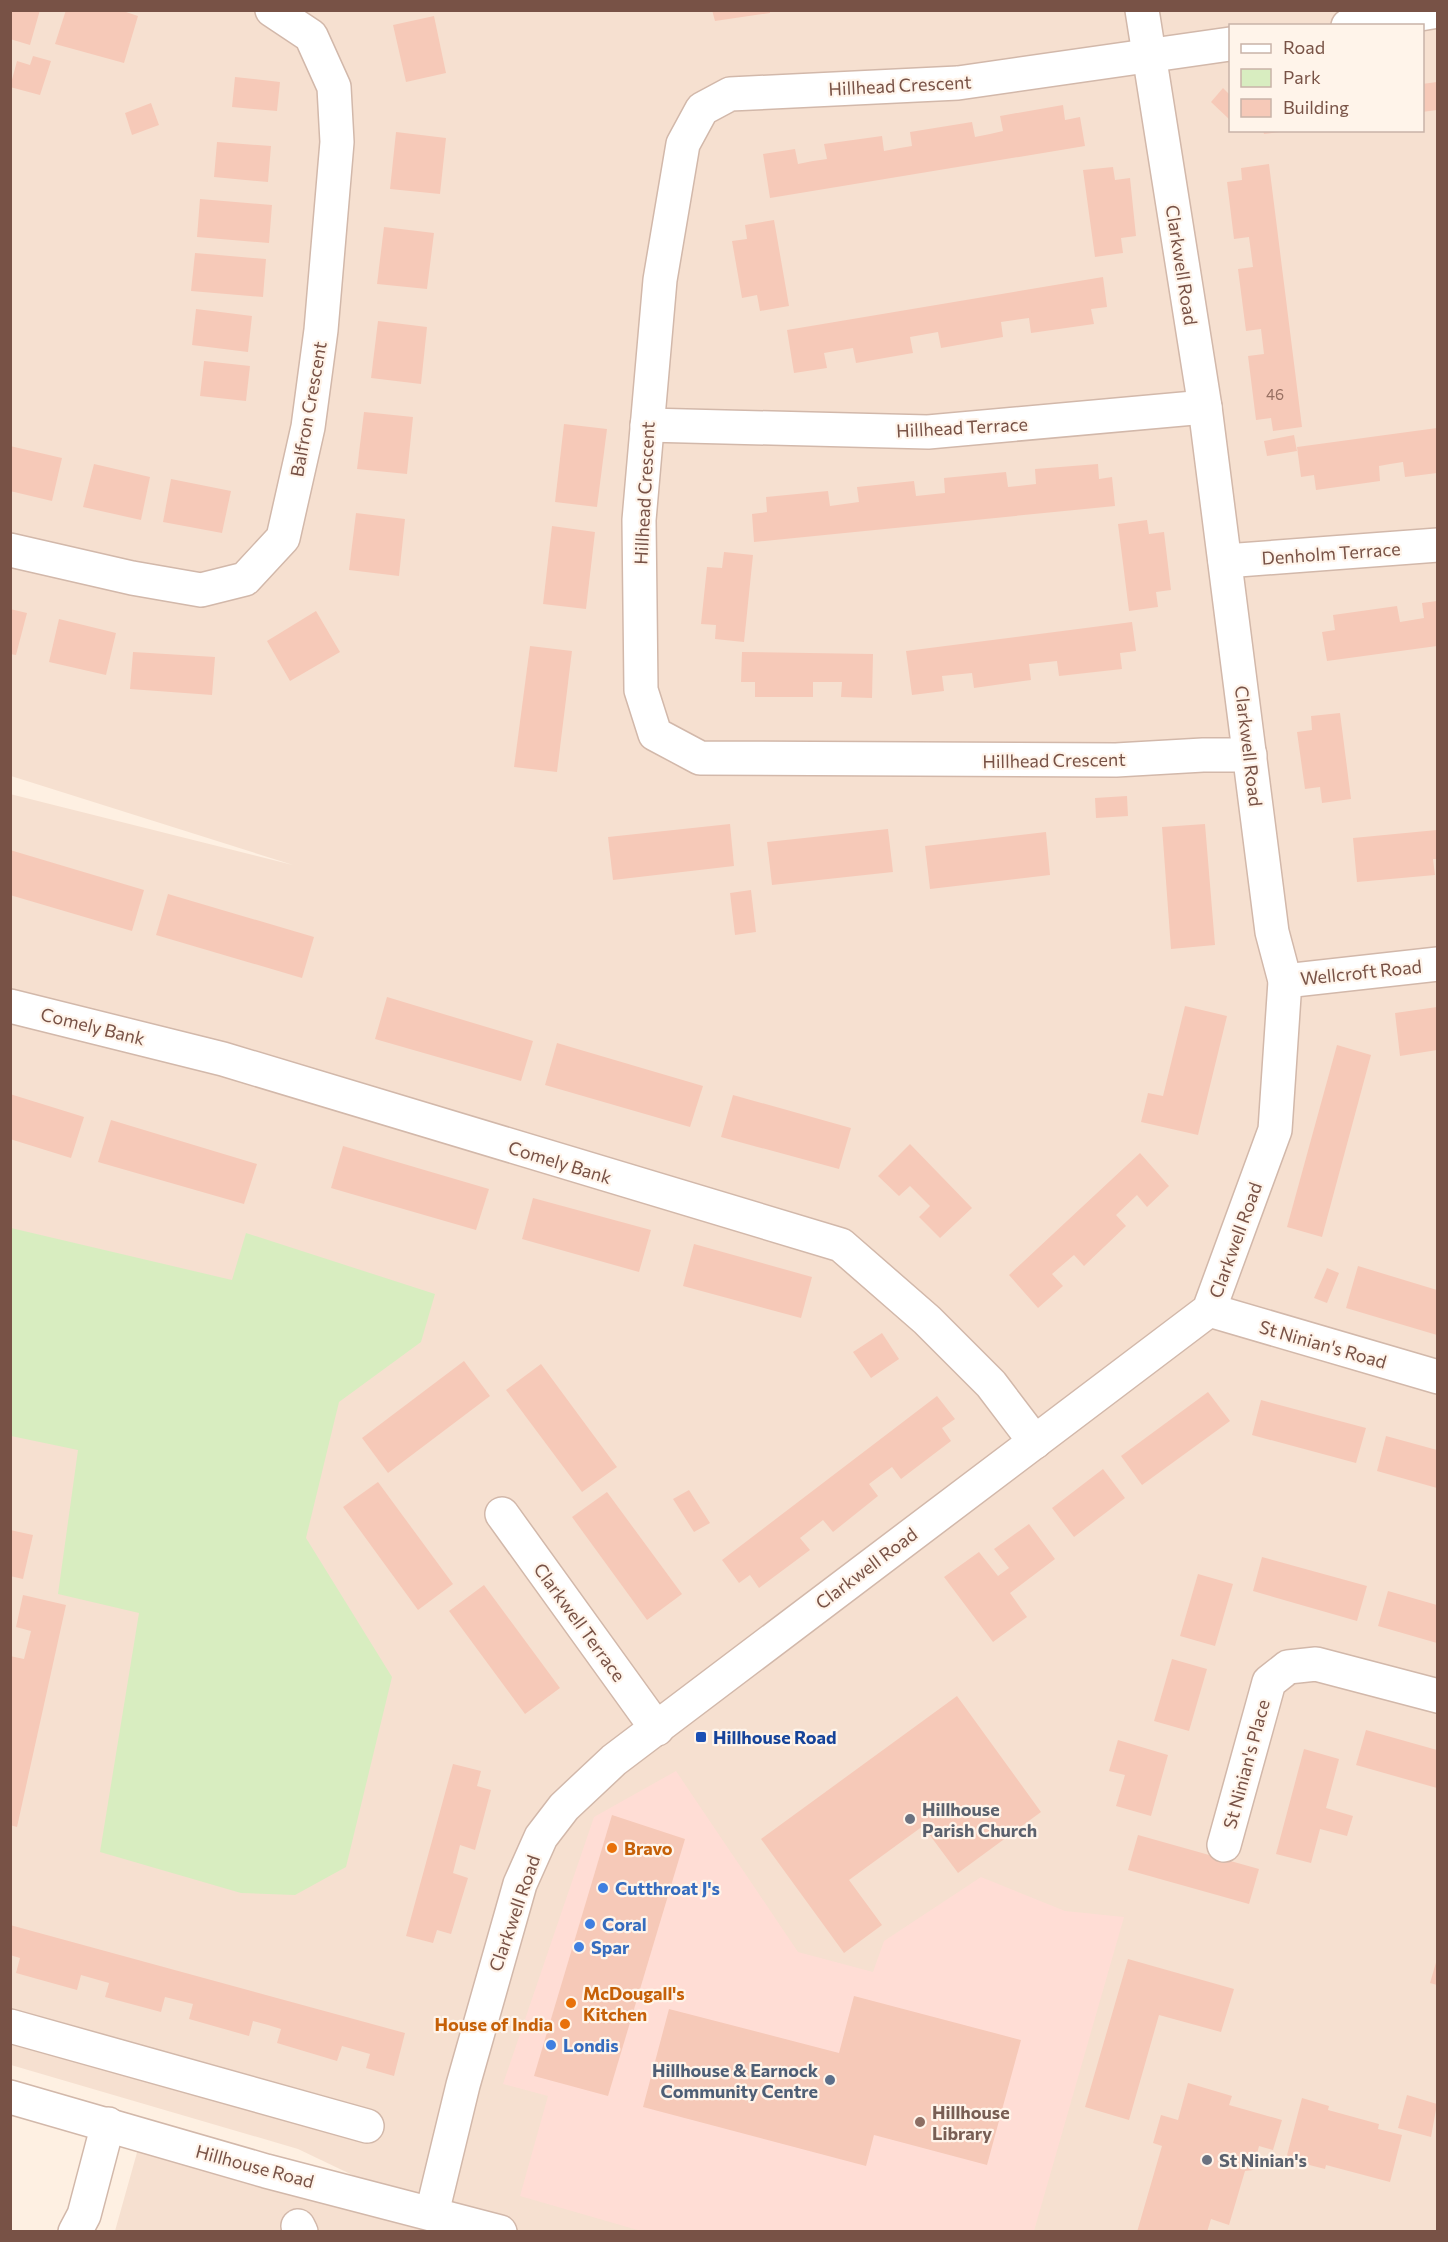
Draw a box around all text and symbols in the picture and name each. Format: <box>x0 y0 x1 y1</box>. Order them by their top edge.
legend <box>1229 24 1424 132</box>
text: Road <box>1283 36 1325 58</box>
text: Park <box>1283 66 1321 88</box>
street label: Hillhead Crescent <box>828 70 972 100</box>
text: Building <box>1283 96 1349 118</box>
street label: Clarkwell Road <box>1162 203 1202 327</box>
street label: Balfron Crescent <box>285 340 331 478</box>
house number: 46 <box>1266 385 1284 403</box>
street label: Hillhead Terrace <box>896 413 1028 441</box>
street label: Hillhead Crescent <box>629 421 659 565</box>
street label: Denholm Terrace <box>1261 537 1401 569</box>
street label: Clarkwell Road <box>1231 684 1267 808</box>
street label: Hillhead Crescent <box>982 748 1126 772</box>
street label: Wellcroft Road <box>1299 955 1423 989</box>
street label: Comely Bank <box>39 1002 148 1050</box>
street label: Comely Bank <box>506 1136 614 1188</box>
street label: Clarkwell Road <box>1204 1179 1266 1301</box>
street label: St Ninian's Road <box>1257 1315 1389 1373</box>
street label: Clarkwell Road <box>811 1523 921 1613</box>
street label: Clarkwell Terrace <box>530 1558 630 1686</box>
street label: St Ninian's Place <box>1218 1697 1274 1831</box>
place label: Hillhouse Road <box>713 1726 837 1748</box>
marker: Hillhouse Road <box>694 1730 708 1744</box>
place label: Hillhouse Parish Church <box>922 1798 1037 1841</box>
marker: Hillhouse Parish Church <box>903 1812 917 1826</box>
place label: Bravo <box>624 1837 673 1859</box>
marker: Bravo <box>605 1841 619 1855</box>
street label: Clarkwell Road <box>484 1852 544 1974</box>
place label: Cutthroat J's <box>615 1877 720 1899</box>
marker: Cutthroat J's <box>596 1881 610 1895</box>
place label: Coral <box>602 1913 647 1935</box>
marker: Coral <box>583 1917 597 1931</box>
place label: Spar <box>591 1936 630 1958</box>
marker: Spar <box>572 1940 586 1954</box>
place label: McDougall's Kitchen <box>583 1982 685 2025</box>
marker: McDougall's Kitchen <box>564 1996 578 2010</box>
place label: House of India <box>435 2013 553 2035</box>
marker: House of India <box>558 2017 572 2031</box>
place label: Londis <box>563 2034 619 2056</box>
marker: Londis <box>544 2038 558 2052</box>
place label: Hillhouse & Earnock Community Centre <box>652 2059 819 2102</box>
marker: Hillhouse & Earnock Community Centre <box>823 2073 837 2087</box>
place label: Hillhouse Library <box>932 2101 1010 2144</box>
marker: Hillhouse Library <box>913 2115 927 2129</box>
street label: Hillhouse Road <box>193 2140 317 2192</box>
place label: St Ninian's <box>1219 2149 1307 2171</box>
marker: St Ninian's <box>1200 2153 1214 2167</box>

